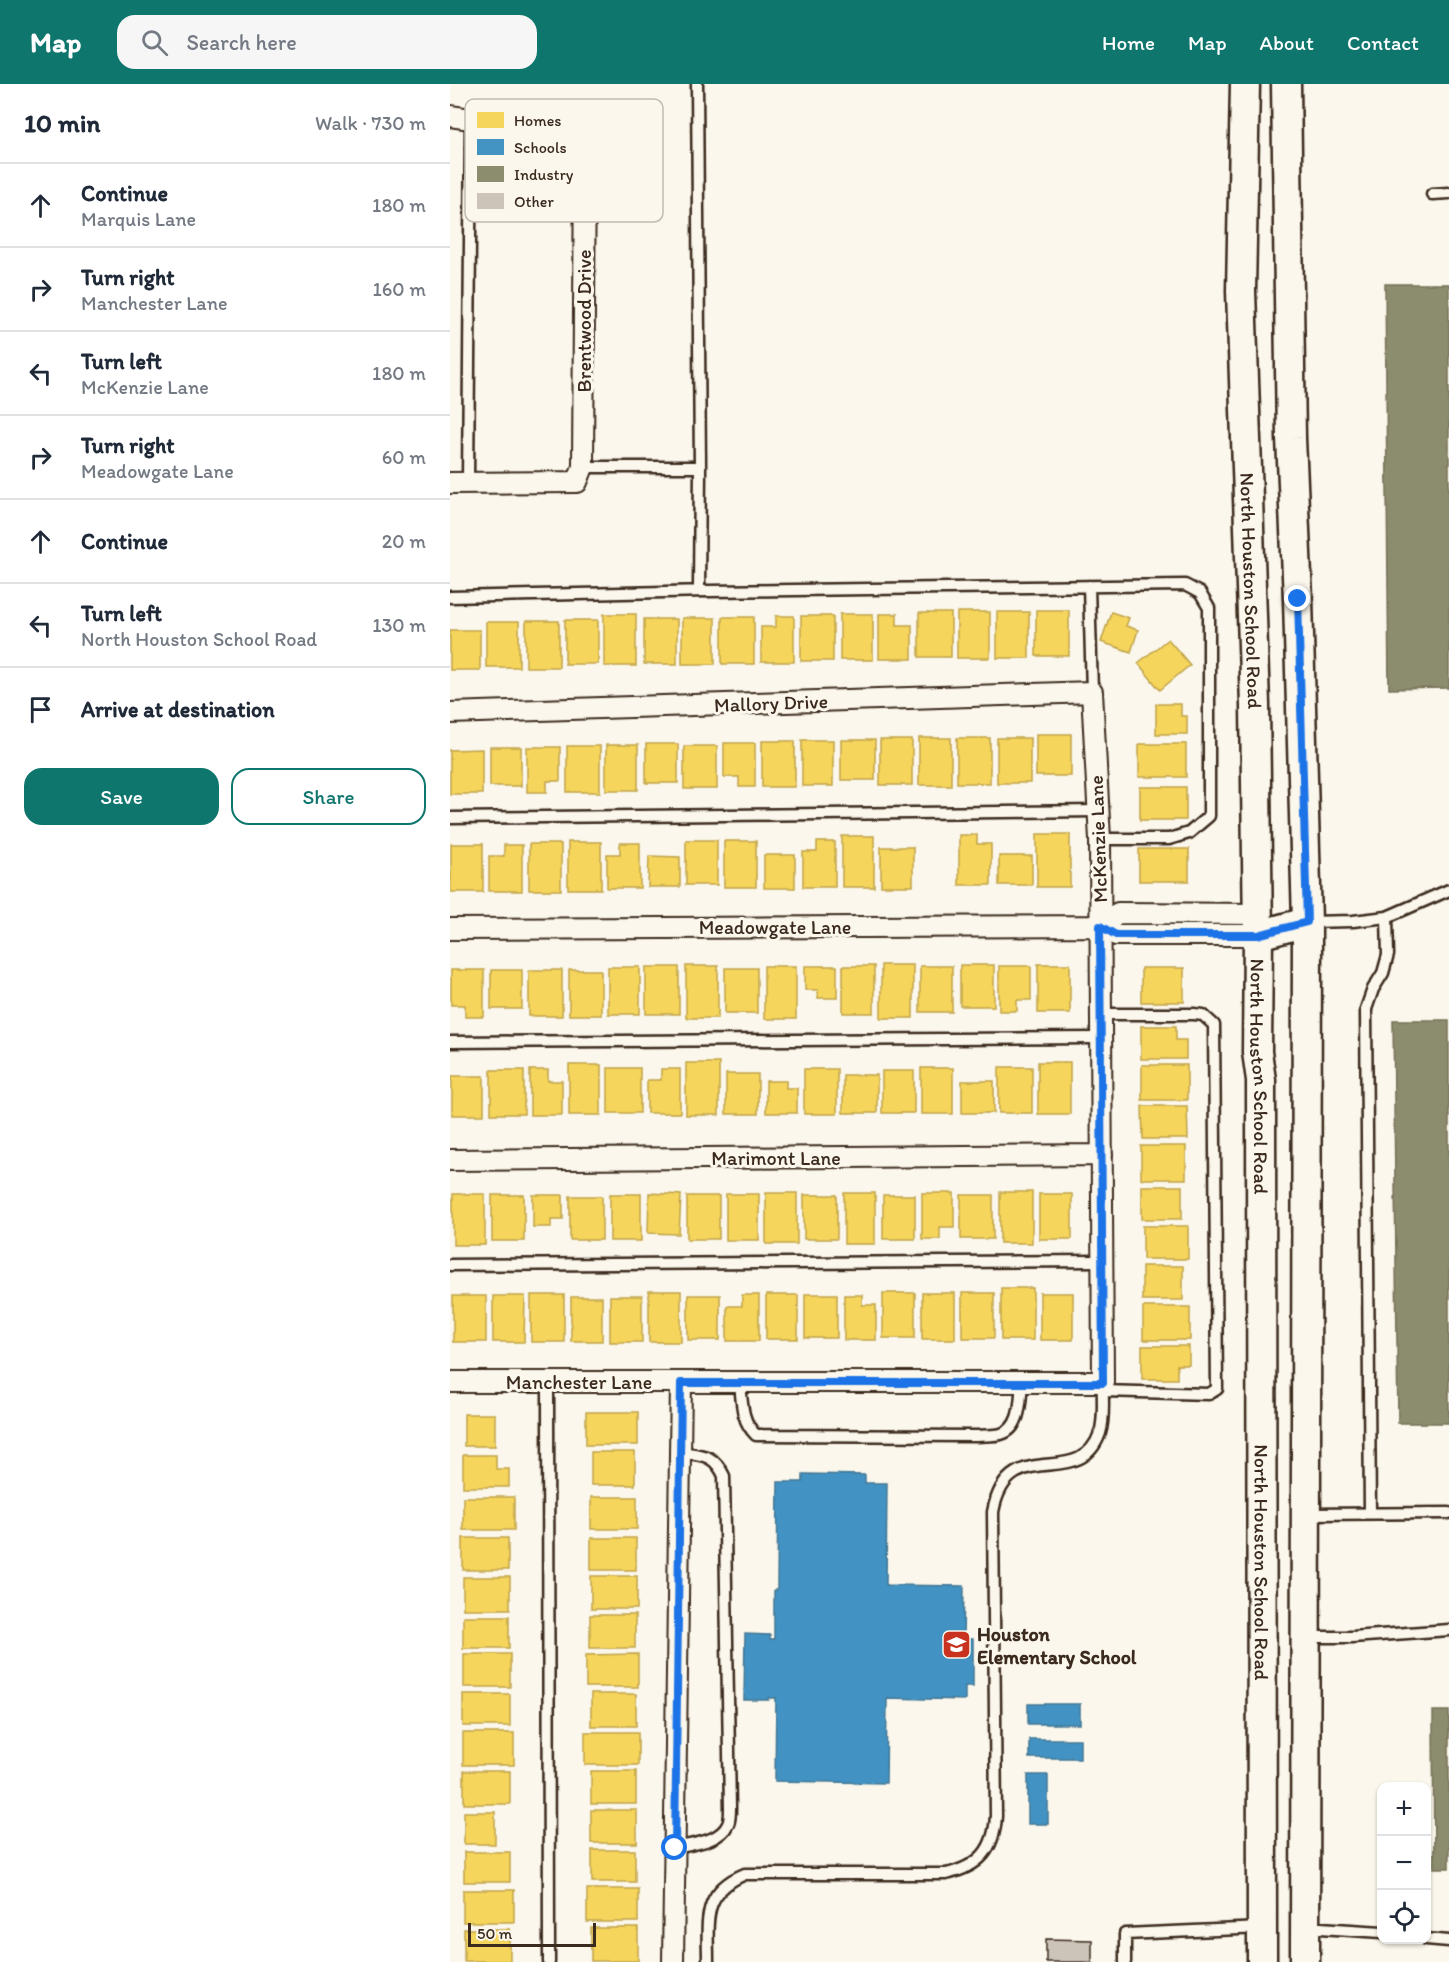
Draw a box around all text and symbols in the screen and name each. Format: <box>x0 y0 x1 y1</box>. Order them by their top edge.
search box <box>117 15 537 69</box>
text: Map <box>30 25 81 59</box>
icon: search <box>138 26 171 59</box>
text: Search here <box>186 29 297 56</box>
text: Home <box>1102 30 1155 55</box>
text: Map <box>1188 30 1227 55</box>
text: About <box>1260 30 1314 55</box>
text: Contact <box>1347 30 1419 55</box>
legend <box>465 99 663 222</box>
text: 10 min <box>24 107 100 139</box>
text: Walk · 730 m <box>315 111 426 135</box>
text: Homes <box>514 111 561 130</box>
text: Schools <box>514 138 567 157</box>
text: Industry <box>514 165 574 184</box>
text: Continue <box>81 180 168 207</box>
icon: ahead <box>24 189 57 222</box>
text: Other <box>514 192 554 211</box>
text: 180 m <box>372 193 426 217</box>
text: Marquis Lane <box>81 207 196 231</box>
street label: Brentwood Drive <box>572 250 596 392</box>
text: Turn right <box>81 264 175 291</box>
icon: right <box>24 273 57 306</box>
text: 160 m <box>373 277 426 301</box>
text: Manchester Lane <box>81 291 227 315</box>
text: Turn left <box>81 348 162 375</box>
icon: left <box>24 357 57 390</box>
text: 180 m <box>372 361 426 385</box>
text: McKenzie Lane <box>81 375 209 399</box>
text: Turn right <box>81 432 175 459</box>
icon: right <box>24 441 57 474</box>
text: 60 m <box>382 445 426 469</box>
text: Meadowgate Lane <box>81 459 234 483</box>
street label: North Houston School Road <box>1235 472 1267 709</box>
icon: ahead <box>24 525 57 558</box>
text: Continue <box>81 528 168 555</box>
text: 20 m <box>382 529 426 553</box>
route end <box>1284 585 1310 611</box>
text: Turn left <box>81 600 162 627</box>
icon: left <box>24 609 57 642</box>
text: 130 m <box>372 613 426 637</box>
text: North Houston School Road <box>81 627 317 651</box>
street label: Mallory Drive <box>714 689 828 717</box>
icon: arrive <box>24 693 57 726</box>
text: Arrive at destination <box>81 696 275 723</box>
button: Save <box>24 768 219 825</box>
button: Share <box>231 768 426 825</box>
street label: McKenzie Lane <box>1084 775 1112 903</box>
street label: Meadowgate Lane <box>699 915 851 939</box>
street label: North Houston School Road <box>1245 958 1274 1195</box>
street label: Marimont Lane <box>711 1146 841 1170</box>
street label: Manchester Lane <box>506 1370 652 1394</box>
street label: North Houston School Road <box>1249 1444 1274 1681</box>
place label: Houston Elementary School <box>977 1622 1137 1670</box>
school or university icon: Houston Elementary School <box>940 1629 972 1661</box>
map controls <box>1377 1782 1431 1944</box>
button: + <box>1377 1782 1431 1836</box>
route start <box>661 1834 687 1860</box>
button: − <box>1377 1836 1431 1890</box>
button: locate <box>1377 1890 1431 1944</box>
scale bar <box>468 1920 596 1948</box>
text: 50 m <box>477 1924 512 1943</box>

